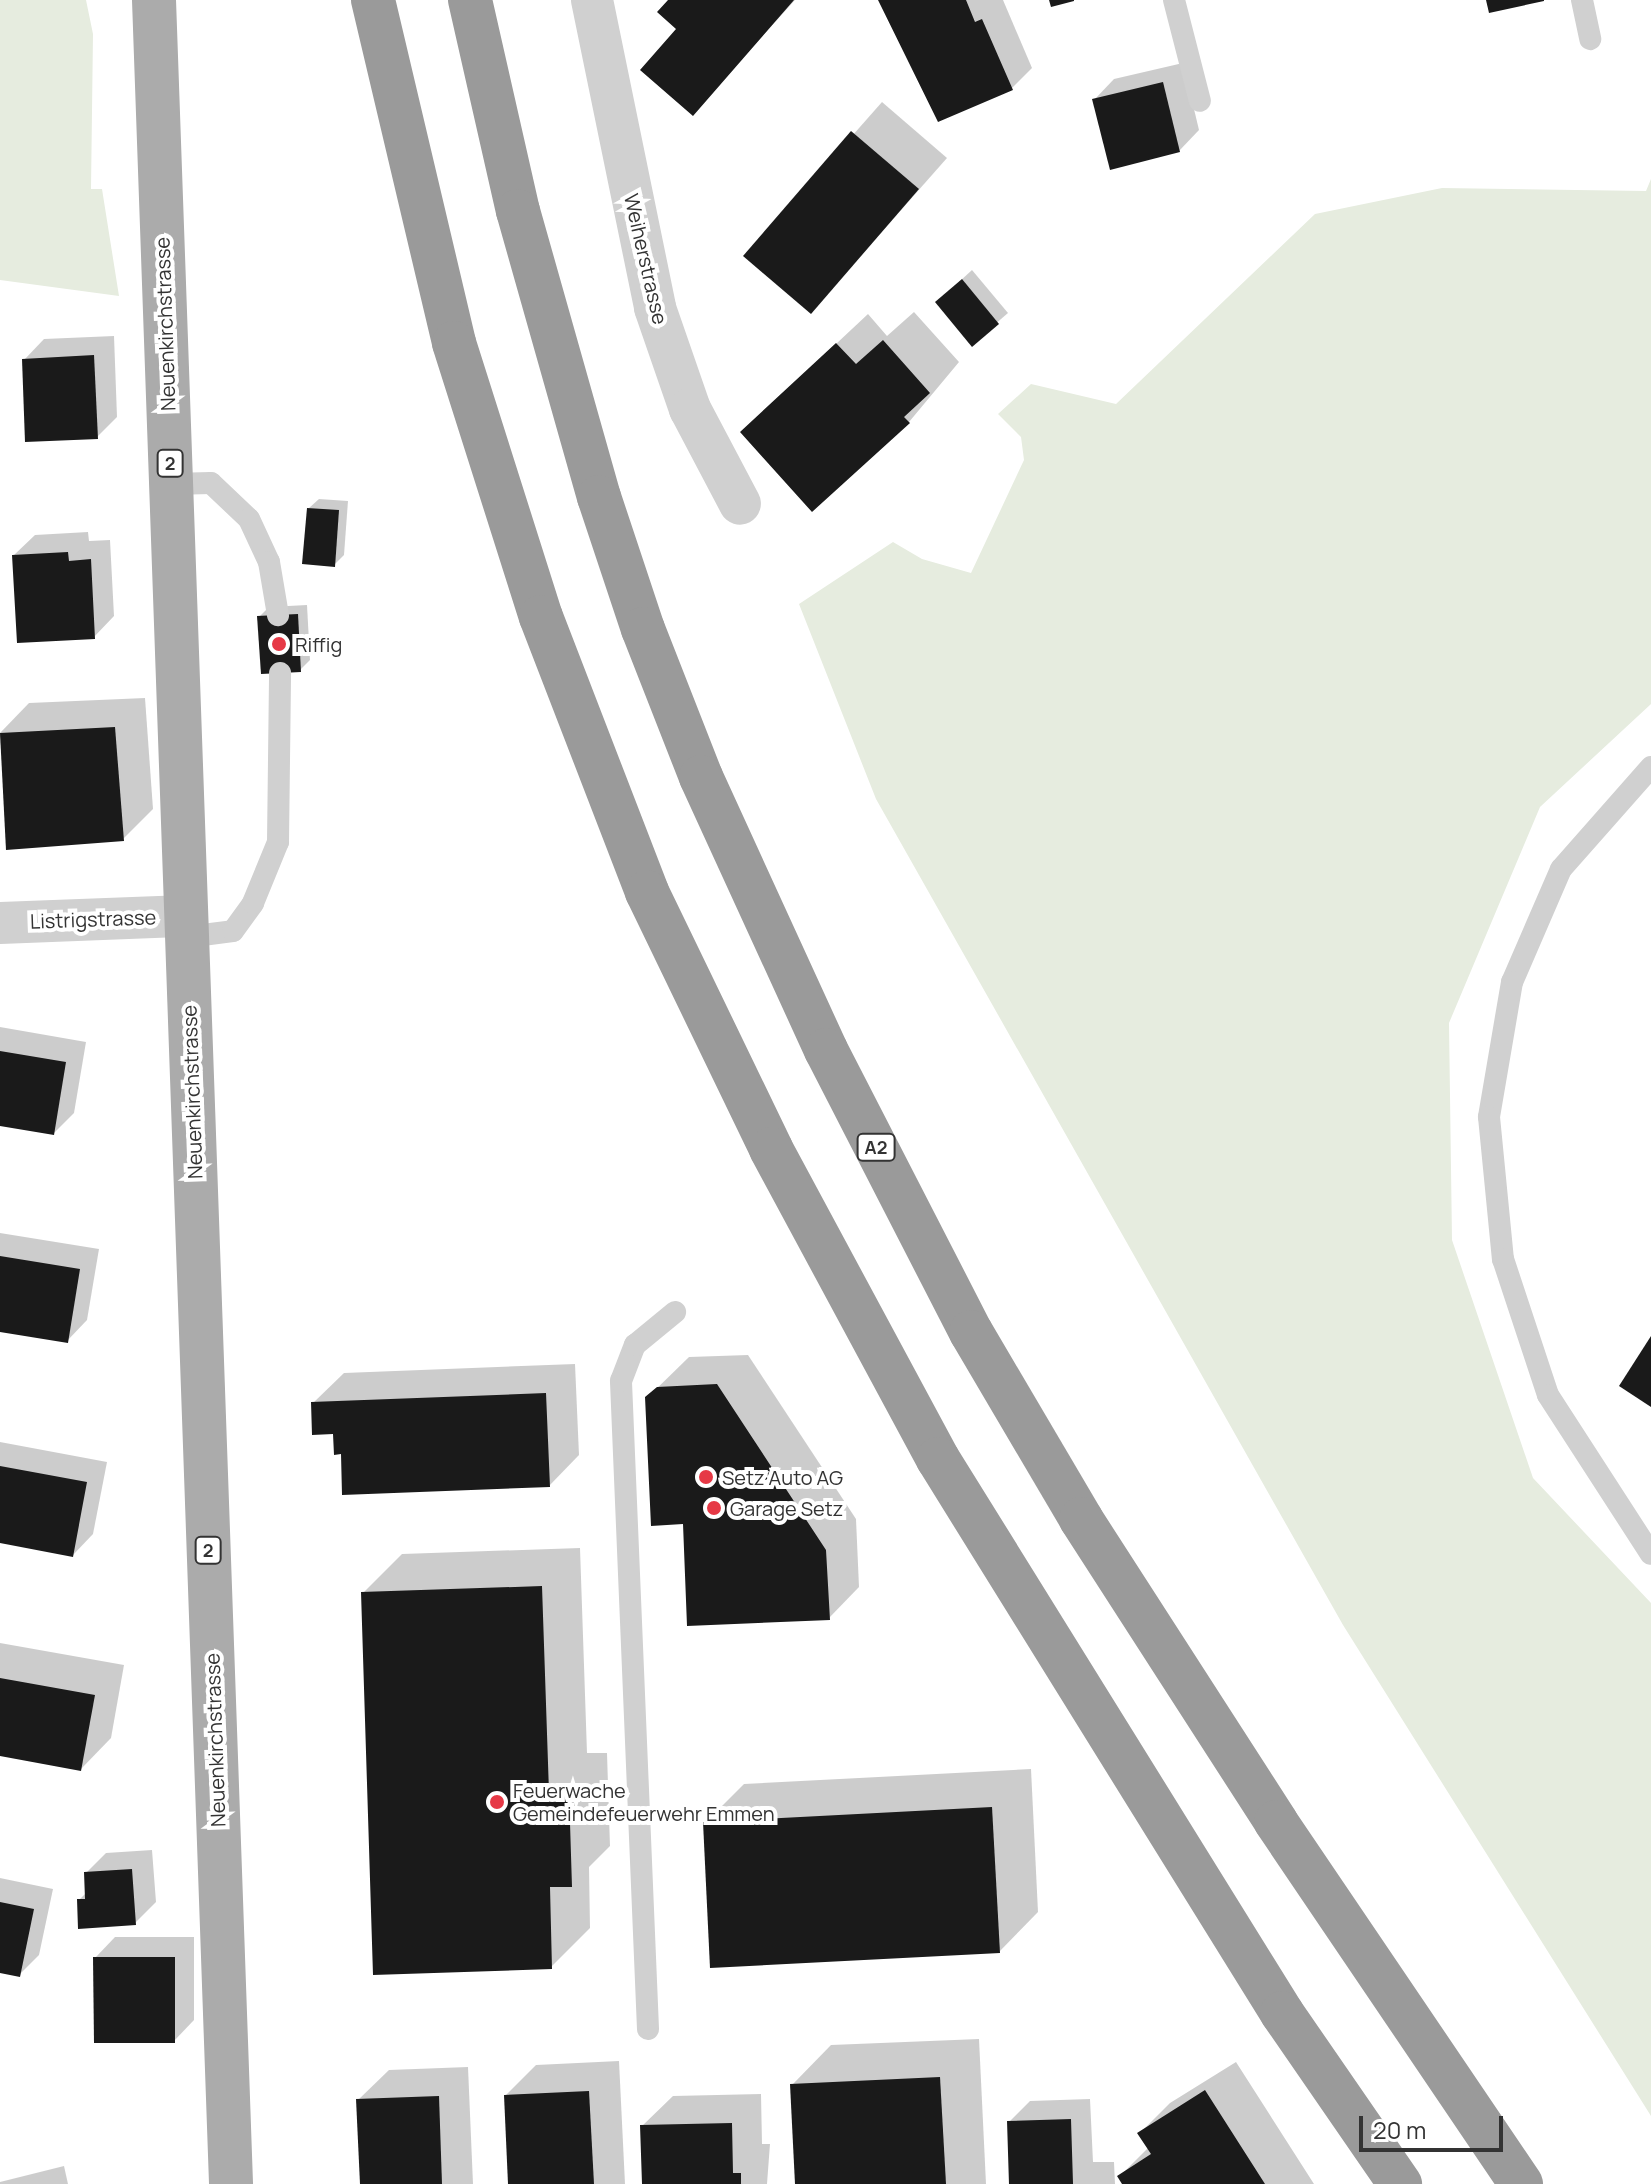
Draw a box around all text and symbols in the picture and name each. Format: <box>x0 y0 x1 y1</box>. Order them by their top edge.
street label: Weiherstrasse <box>619 191 673 327</box>
street label: Neuenkirchstrasse <box>150 237 180 411</box>
road number: 2 <box>156 449 184 477</box>
place label: Riffig <box>295 632 342 656</box>
marker: Riffig <box>270 635 288 653</box>
street label: Listrigstrasse <box>30 905 156 933</box>
street label: Neuenkirchstrasse <box>177 1005 207 1179</box>
road number: A2 <box>856 1133 896 1161</box>
place label: Setz Auto AG <box>722 1465 843 1489</box>
marker: Setz Auto AG <box>697 1468 715 1486</box>
place label: Garage Setz <box>730 1496 843 1520</box>
marker: Garage Setz <box>705 1499 723 1517</box>
road number: 2 <box>194 1536 222 1564</box>
street label: Neuenkirchstrasse <box>200 1653 230 1827</box>
place label: Feuerwache Gemeindefeuerwehr Emmen <box>513 1778 775 1825</box>
marker: Feuerwache Gemeindefeuerwehr Emmen <box>488 1793 506 1811</box>
scale bar <box>1363 2100 1507 2150</box>
text: 20 m <box>1373 2113 1426 2146</box>

